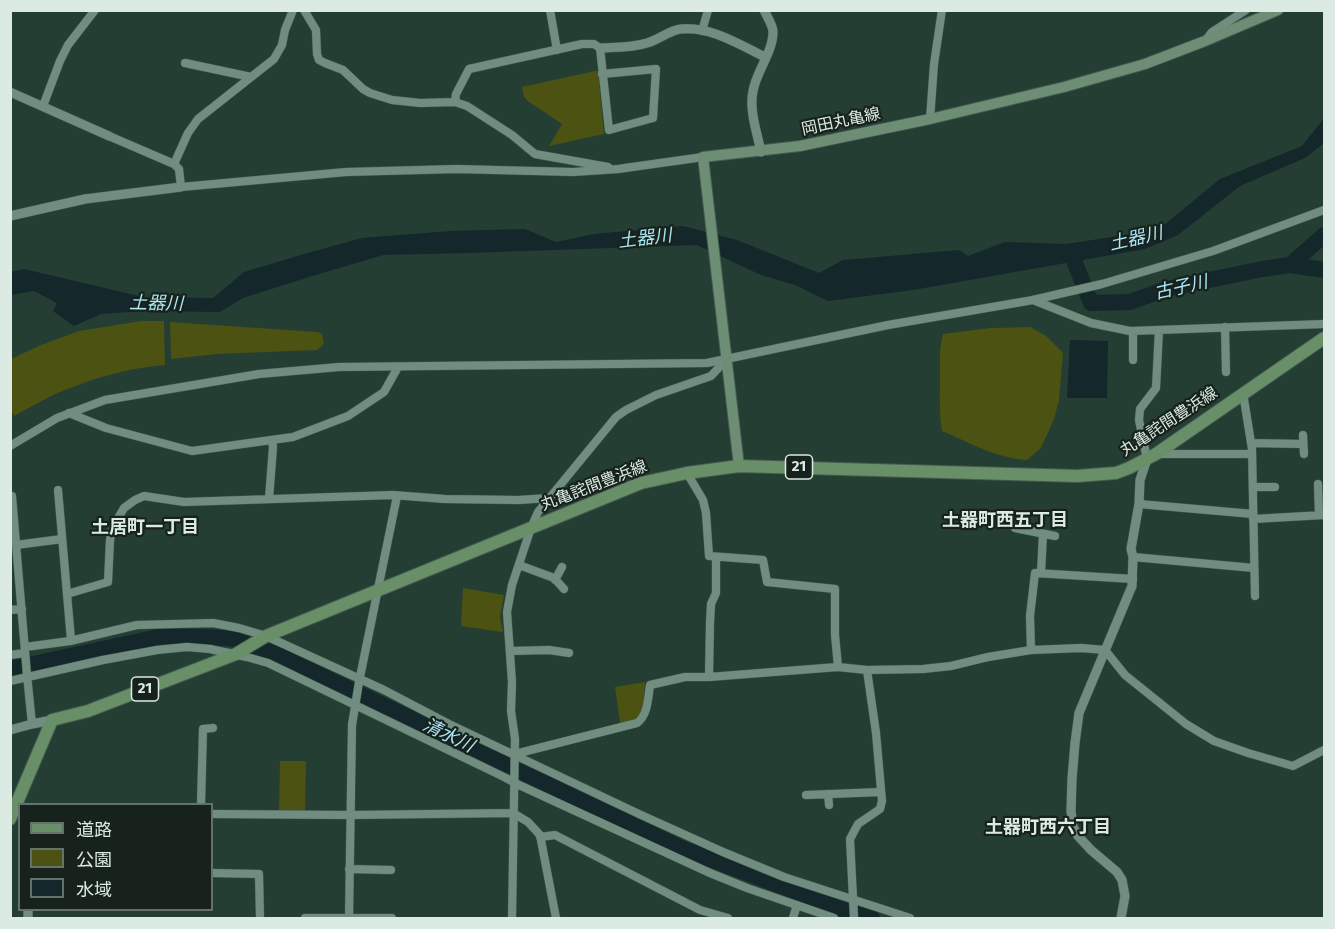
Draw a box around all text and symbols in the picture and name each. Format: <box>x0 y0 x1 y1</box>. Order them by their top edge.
street label: 岡田丸亀線 <box>800 104 882 140</box>
water label: 土器川 <box>1107 222 1165 256</box>
water label: 土器川 <box>617 225 673 253</box>
water label: 古子川 <box>1152 271 1210 305</box>
water label: 土器川 <box>129 293 183 315</box>
street label: 丸亀詫間豊浜線 <box>1117 383 1221 461</box>
road number: 21 <box>786 455 812 479</box>
street label: 丸亀詫間豊浜線 <box>538 457 650 515</box>
district label: 土器町西五丁目 <box>942 510 1068 532</box>
district label: 土居町一丁目 <box>91 517 199 539</box>
road number: 21 <box>132 677 158 701</box>
water label: 清水川 <box>419 714 477 758</box>
legend <box>18 803 213 911</box>
district label: 土器町西六丁目 <box>985 817 1111 839</box>
text: 道路 <box>76 819 112 841</box>
text: 公園 <box>76 849 112 871</box>
text: 水域 <box>76 879 112 901</box>

